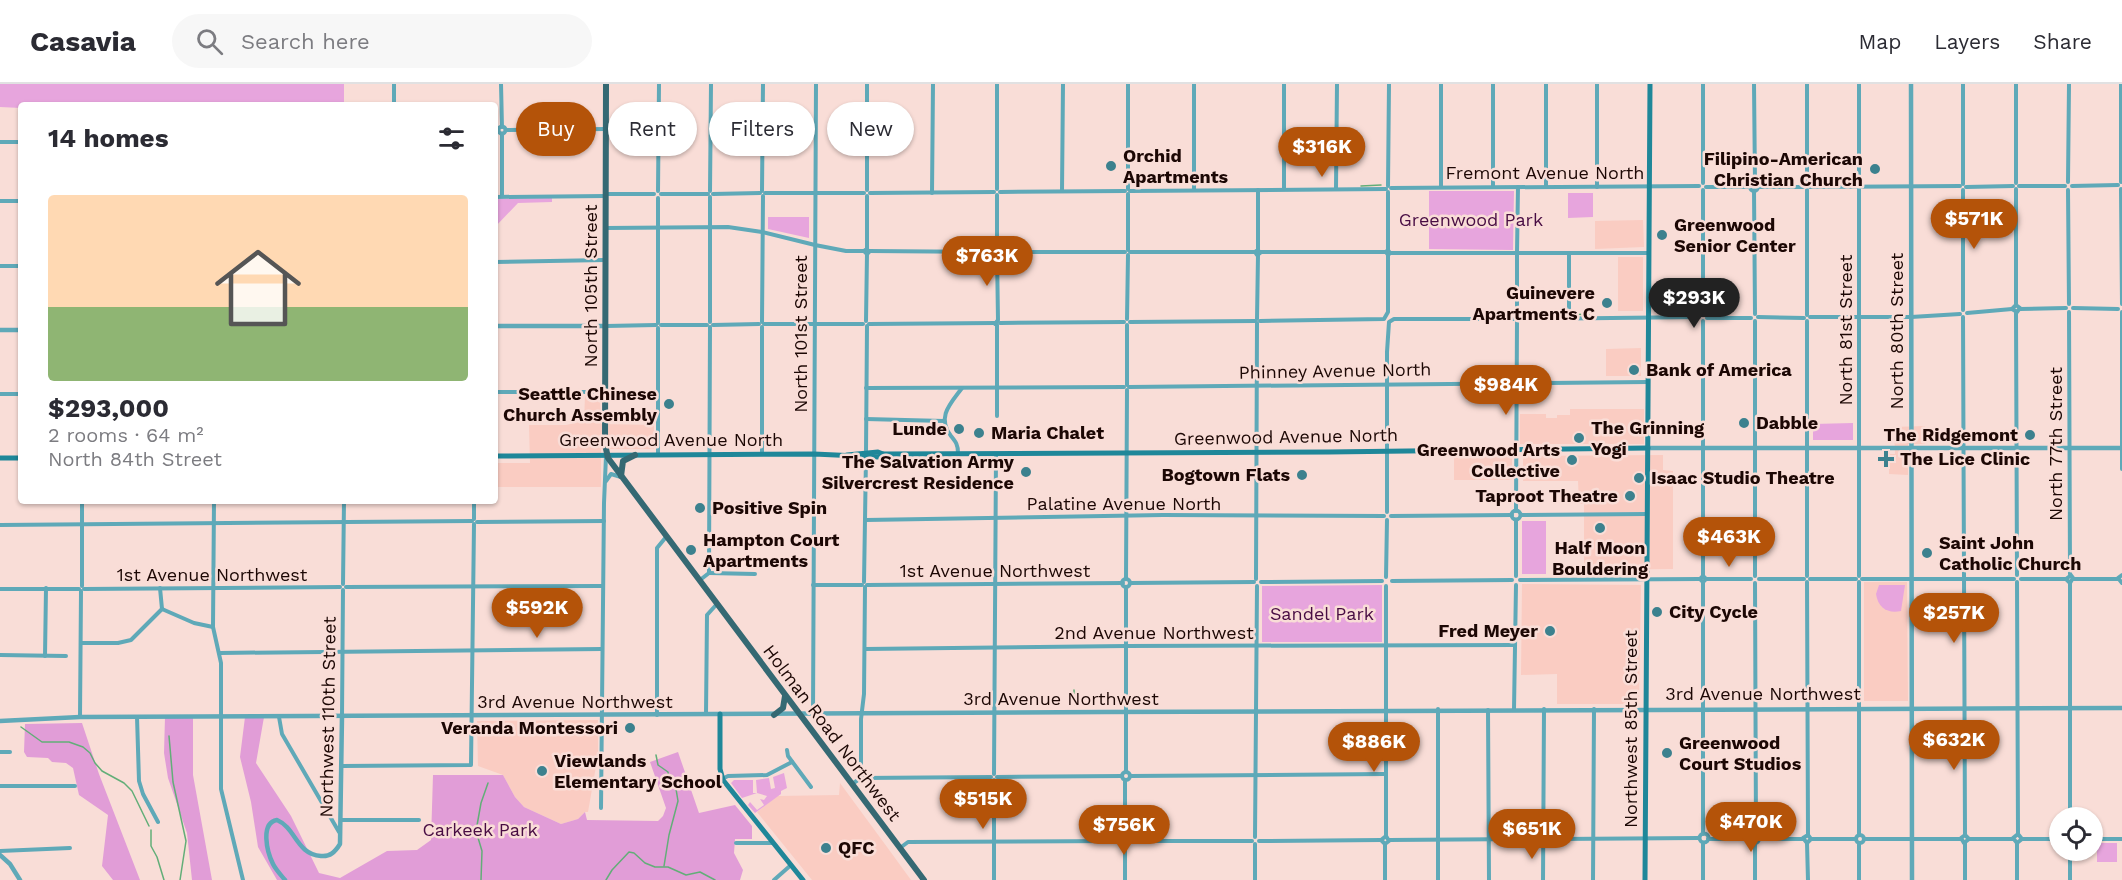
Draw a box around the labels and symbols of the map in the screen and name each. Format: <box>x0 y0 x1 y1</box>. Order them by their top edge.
pin: $316K <box>1280 127 1364 178</box>
place label: Orchid Apartments <box>1123 145 1229 187</box>
place label: Filipino-American Christian Church <box>1704 148 1863 190</box>
marker: Orchid Apartments <box>1104 159 1118 173</box>
street label: Fremont Avenue North <box>1446 162 1644 183</box>
marker: Filipino-American Christian Church <box>1868 162 1882 176</box>
pin: $571K <box>1932 199 2016 250</box>
street label: North 105th Street <box>580 204 601 367</box>
park label: Greenwood Park <box>1399 209 1543 230</box>
place label: Greenwood Senior Center <box>1674 214 1796 256</box>
marker: Greenwood Senior Center <box>1655 228 1669 242</box>
pin: $763K <box>945 236 1029 287</box>
street label: North 80th Street <box>1886 252 1907 409</box>
street label: North 81st Street <box>1835 254 1856 405</box>
street label: North 101st Street <box>790 255 811 413</box>
pin: $293K <box>1652 278 1736 329</box>
place label: Guinevere Apartments C <box>1472 282 1595 324</box>
marker: Guinevere Apartments C <box>1600 296 1614 310</box>
street label: Phinney Avenue North <box>1239 358 1431 383</box>
place label: Bank of America <box>1646 359 1792 380</box>
marker: Bank of America <box>1627 363 1641 377</box>
pin: $984K <box>1464 365 1548 416</box>
street label: North 77th Street <box>2045 367 2066 521</box>
place label: Seattle Chinese Church Assembly <box>503 383 658 425</box>
marker: Seattle Chinese Church Assembly <box>662 397 676 411</box>
place label: Dabble <box>1756 412 1818 433</box>
marker: Dabble <box>1737 416 1751 430</box>
place label: The Grinning Yogi <box>1591 417 1705 459</box>
place label: Lunde <box>892 418 947 439</box>
marker: Lunde <box>952 422 966 436</box>
place label: Maria Chalet <box>991 422 1104 443</box>
street label: Greenwood Avenue North <box>1174 424 1398 449</box>
place label: The Ridgemont <box>1884 424 2018 445</box>
marker: Maria Chalet <box>972 426 986 440</box>
marker: The Ridgemont <box>2023 428 2037 442</box>
street label: Greenwood Avenue North <box>559 429 783 450</box>
marker: The Grinning Yogi <box>1572 431 1586 445</box>
place label: Greenwood Arts Collective <box>1417 439 1560 481</box>
place label: The Lice Clinic <box>1900 448 2030 469</box>
marker: The Lice Clinic <box>1877 450 1895 468</box>
place label: The Salvation Army Silvercrest Residence <box>822 451 1015 493</box>
marker: Greenwood Arts Collective <box>1565 453 1579 467</box>
place label: Bogtown Flats <box>1161 464 1290 485</box>
marker: The Salvation Army Silvercrest Residence <box>1019 465 1033 479</box>
place label: Isaac Studio Theatre <box>1651 467 1835 488</box>
marker: Bogtown Flats <box>1295 468 1309 482</box>
marker: Isaac Studio Theatre <box>1632 471 1646 485</box>
place label: Taproot Theatre <box>1475 485 1618 506</box>
marker: Taproot Theatre <box>1623 489 1637 503</box>
street label: Palatine Avenue North <box>1027 493 1221 514</box>
place label: Positive Spin <box>712 497 827 518</box>
marker: Positive Spin <box>693 501 707 515</box>
pin: $463K <box>1687 517 1771 568</box>
marker: Half Moon Bouldering <box>1593 521 1607 535</box>
place label: Hampton Court Apartments <box>703 529 840 571</box>
place label: Saint John Catholic Church <box>1939 532 2081 574</box>
place label: Half Moon Bouldering <box>1552 537 1649 579</box>
marker: Hampton Court Apartments <box>684 543 698 557</box>
marker: Saint John Catholic Church <box>1920 546 1934 560</box>
street label: 1st Avenue Northwest <box>900 560 1091 581</box>
street label: 1st Avenue Northwest <box>117 564 308 585</box>
pin: $592K <box>495 588 579 639</box>
pin: $257K <box>1912 593 1996 644</box>
place label: City Cycle <box>1669 601 1758 622</box>
park label: Sandel Park <box>1270 603 1374 624</box>
marker: City Cycle <box>1650 605 1664 619</box>
street label: Northwest 110th Street <box>315 616 340 818</box>
place label: Fred Meyer <box>1438 620 1538 641</box>
street label: 2nd Avenue Northwest <box>1054 622 1254 643</box>
marker: Fred Meyer <box>1543 624 1557 638</box>
street label: Northwest 85th Street <box>1620 630 1641 828</box>
street label: Holman Road Northwest <box>759 640 906 825</box>
street label: 3rd Avenue Northwest <box>1665 683 1861 704</box>
street label: 3rd Avenue Northwest <box>963 688 1159 709</box>
street label: 3rd Avenue Northwest <box>477 691 673 712</box>
place label: Veranda Montessori <box>441 717 618 738</box>
pin: $632K <box>1912 720 1996 771</box>
marker: Veranda Montessori <box>623 721 637 735</box>
pin: $886K <box>1332 722 1416 773</box>
place label: Greenwood Court Studios <box>1679 732 1802 774</box>
marker: Greenwood Court Studios <box>1660 746 1674 760</box>
place label: Viewlands Elementary School <box>554 750 722 792</box>
marker: Viewlands Elementary School <box>535 764 549 778</box>
pin: $515K <box>941 779 1025 830</box>
pin: $470K <box>1709 802 1793 853</box>
pin: $756K <box>1082 805 1166 856</box>
pin: $651K <box>1490 809 1574 860</box>
park label: Carkeek Park <box>422 819 538 840</box>
place label: QFC <box>838 837 874 858</box>
marker: QFC <box>819 841 833 855</box>

